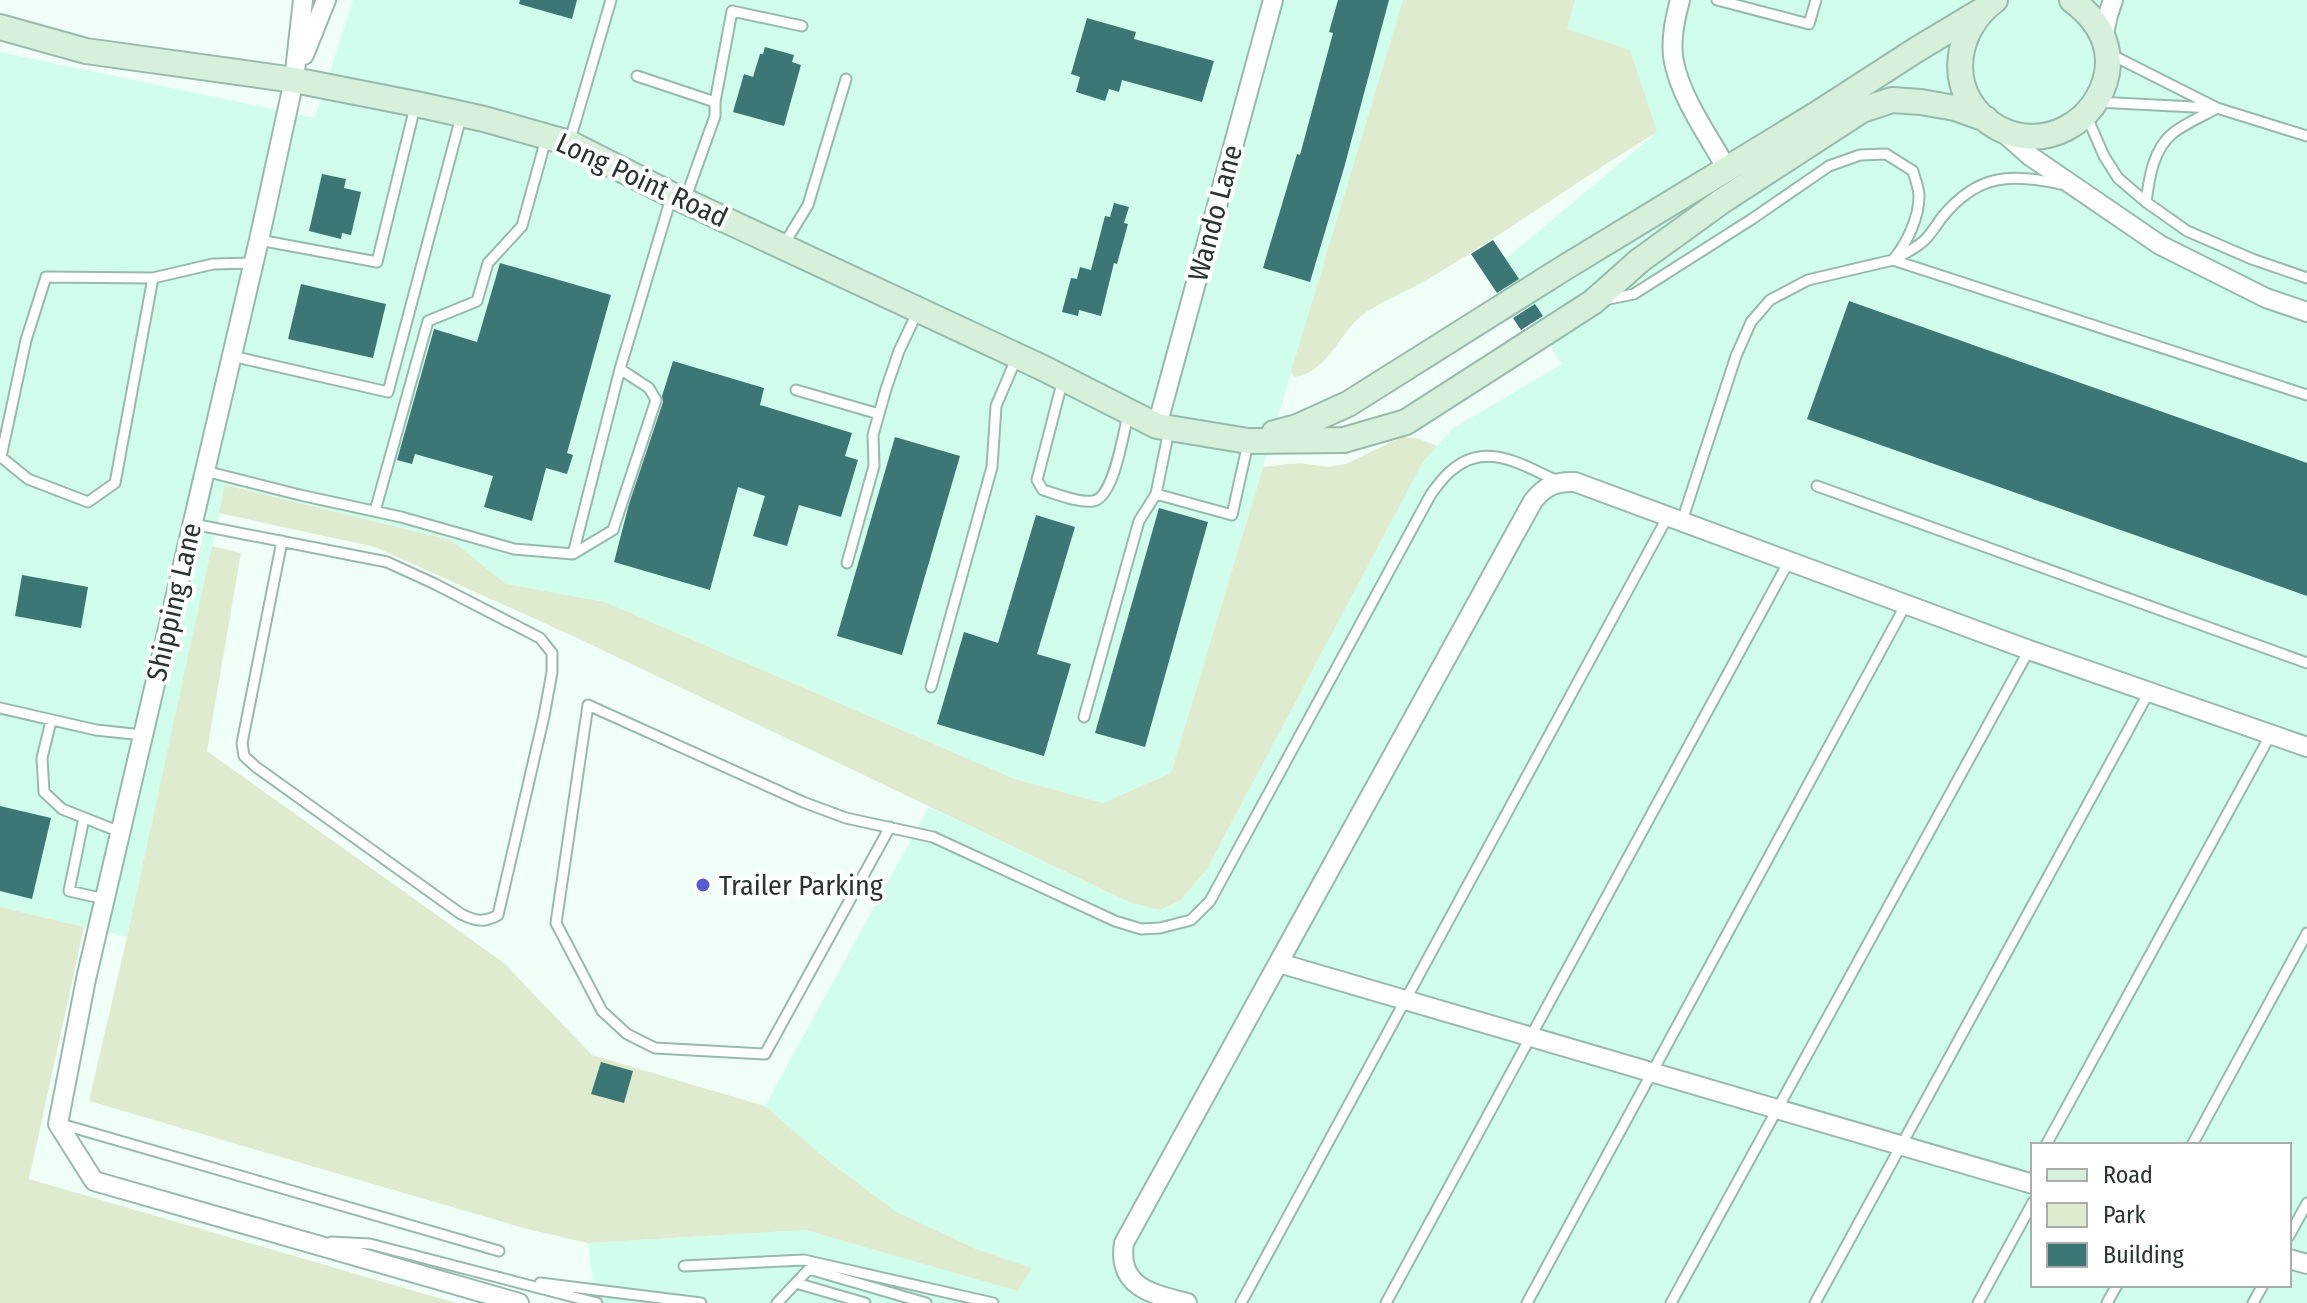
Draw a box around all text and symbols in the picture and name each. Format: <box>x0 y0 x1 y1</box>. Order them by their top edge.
street label: Long Point Road <box>551 126 733 234</box>
street label: Wando Lane <box>1181 141 1249 285</box>
street label: Shipping Lane <box>140 520 208 684</box>
place label: Trailer Parking <box>719 869 884 902</box>
marker: Trailer Parking <box>694 876 712 894</box>
legend <box>2031 1143 2291 1287</box>
text: Road <box>2103 1161 2153 1189</box>
text: Park <box>2103 1201 2146 1229</box>
text: Building <box>2103 1241 2185 1269</box>

